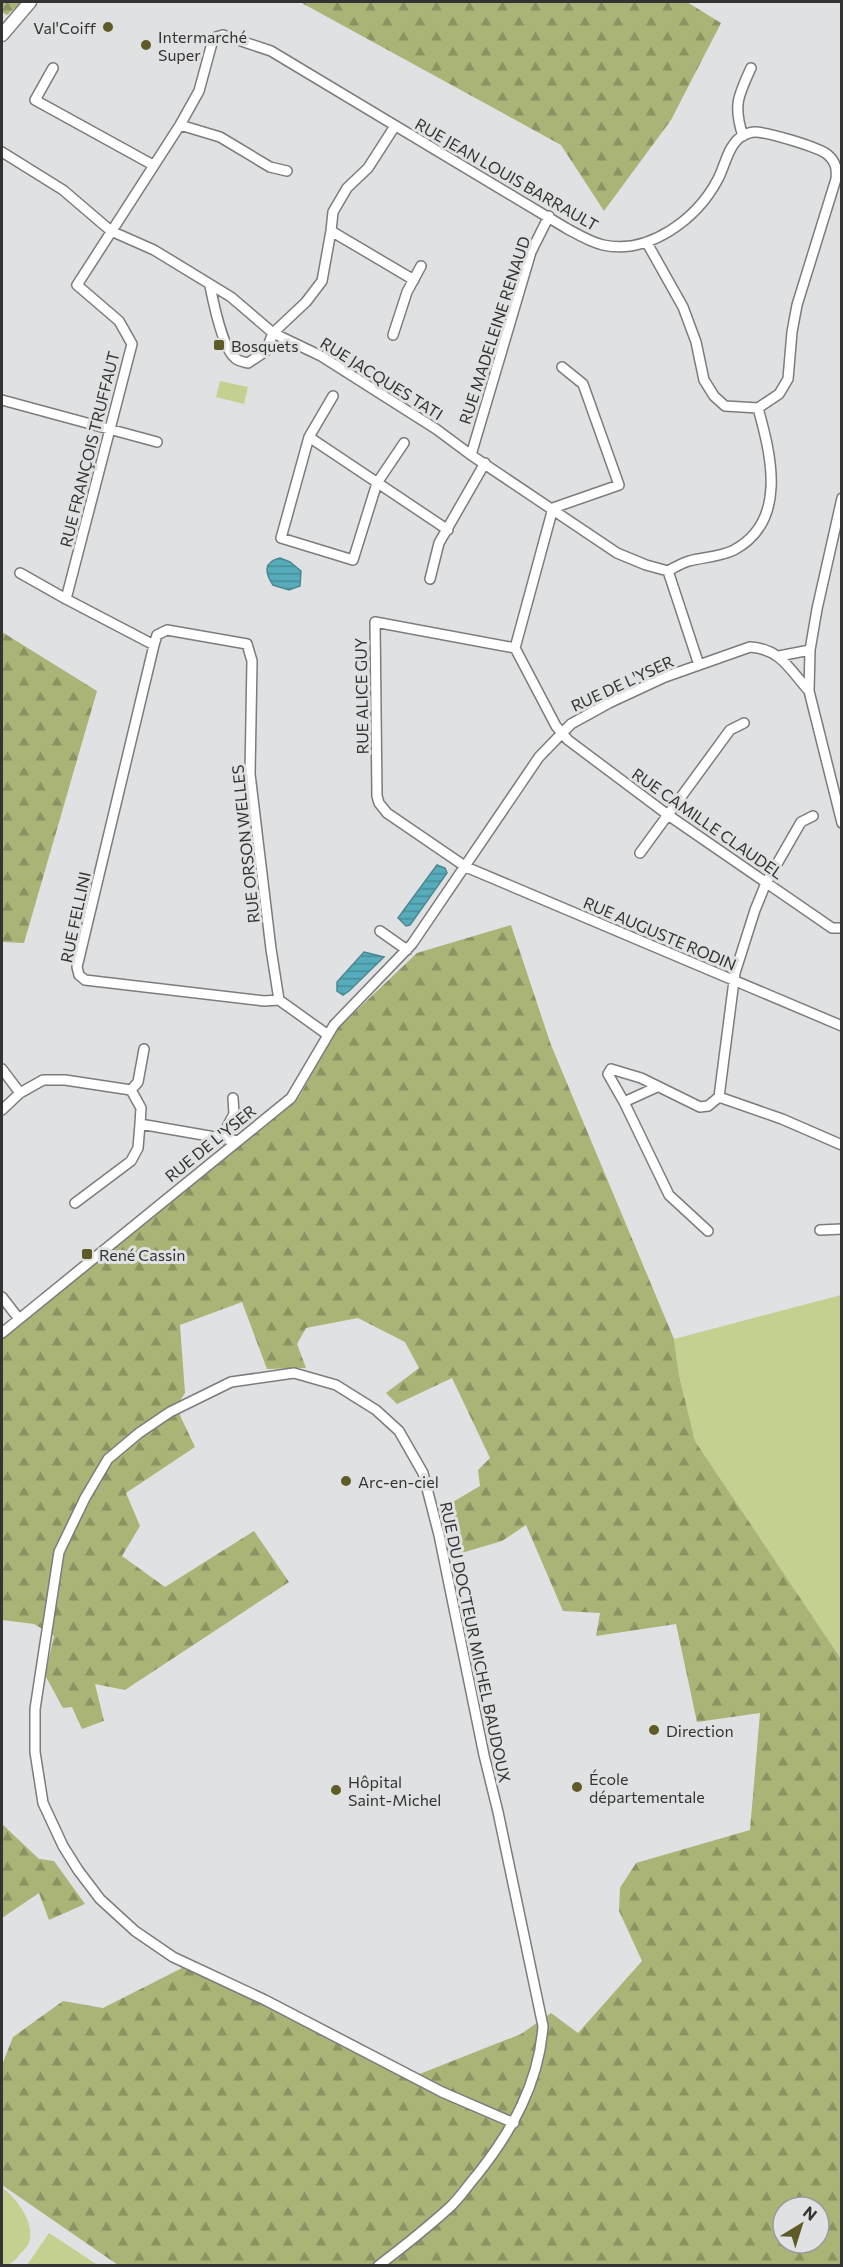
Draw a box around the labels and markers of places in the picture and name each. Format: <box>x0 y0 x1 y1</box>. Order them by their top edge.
place label: Val'Coiff <box>33 18 97 37</box>
marker: Val'Coiff <box>101 20 115 34</box>
place label: Intermarché Super <box>158 27 247 64</box>
marker: Intermarché Super <box>139 38 153 52</box>
place label: Bosquets <box>231 336 298 355</box>
marker: Bosquets <box>212 338 226 352</box>
place label: René Cassin <box>99 1245 185 1264</box>
marker: René Cassin <box>80 1247 94 1261</box>
place label: Arc-en-ciel <box>358 1472 439 1491</box>
marker: Arc-en-ciel <box>339 1474 353 1488</box>
place label: Direction <box>666 1721 734 1740</box>
marker: Direction <box>647 1723 661 1737</box>
place label: École départementale <box>589 1769 705 1806</box>
place label: Hôpital Saint-Michel <box>348 1772 441 1809</box>
marker: École départementale <box>570 1780 584 1794</box>
marker: Hôpital Saint-Michel <box>329 1783 343 1797</box>

